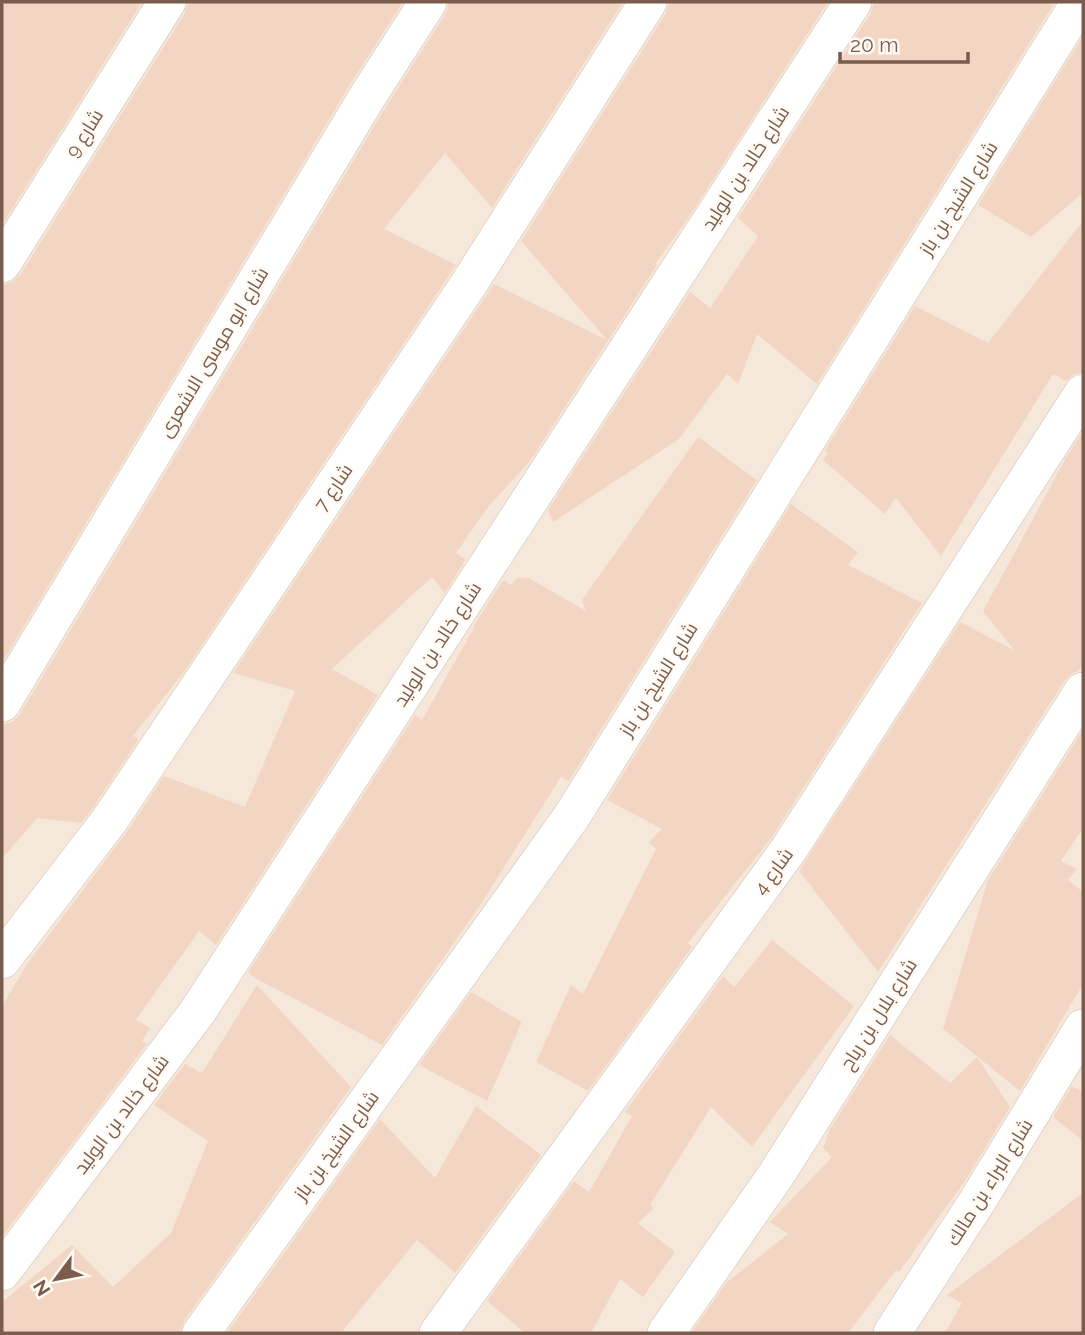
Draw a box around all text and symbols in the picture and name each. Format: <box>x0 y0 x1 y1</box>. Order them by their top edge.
scale bar <box>840 21 968 65</box>
text: 20 m <box>850 32 898 57</box>
street label: شارع خالد بن الوليد <box>697 102 796 236</box>
street label: شارع 9 <box>61 105 110 163</box>
street label: شارع الشيخ بن باز <box>914 137 1004 261</box>
street label: شارع ابو موسى الاشعرى <box>154 263 275 442</box>
street label: شارع 7 <box>309 459 359 516</box>
street label: شارع خالد بن الوليد <box>389 578 488 712</box>
street label: شارع الشيخ بن باز <box>614 618 704 742</box>
street label: شارع 4 <box>749 843 800 900</box>
street label: شارع بلال بن رباح <box>835 954 923 1075</box>
street label: شارع خالد بن الوليد <box>69 1050 175 1180</box>
street label: شارع الشيخ بن باز <box>288 1086 385 1206</box>
street label: شارع البراء بن مالك <box>941 1115 1039 1251</box>
north arrow <box>21 1244 91 1314</box>
text: N <box>28 1276 55 1300</box>

